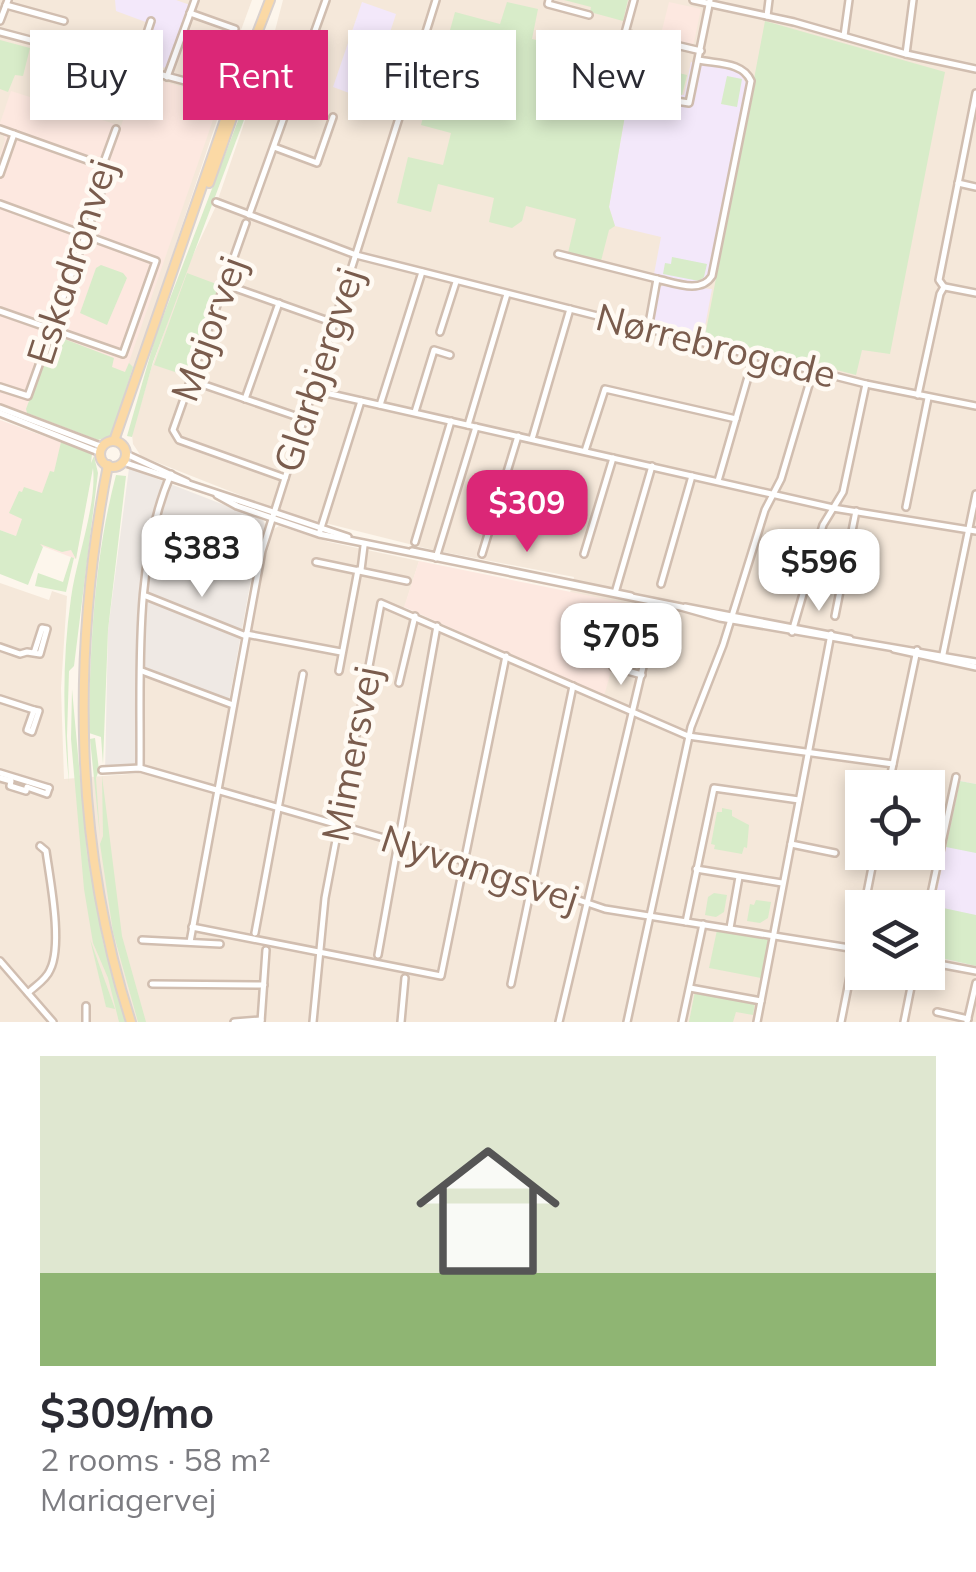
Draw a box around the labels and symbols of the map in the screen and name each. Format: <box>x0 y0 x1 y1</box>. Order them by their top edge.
street label: Eskadronvej <box>15 153 127 370</box>
street label: Majorvej <box>160 250 256 408</box>
street label: Glarbjergvej <box>262 261 374 478</box>
street label: Nørrebrogade <box>591 292 841 398</box>
pin: $309 <box>468 470 586 555</box>
pin: $383 <box>143 515 261 600</box>
pin: $596 <box>760 529 878 614</box>
pin: $705 <box>562 603 680 688</box>
street label: Mimersvej <box>311 662 391 845</box>
street label: Nyvangsvej <box>375 814 585 923</box>

